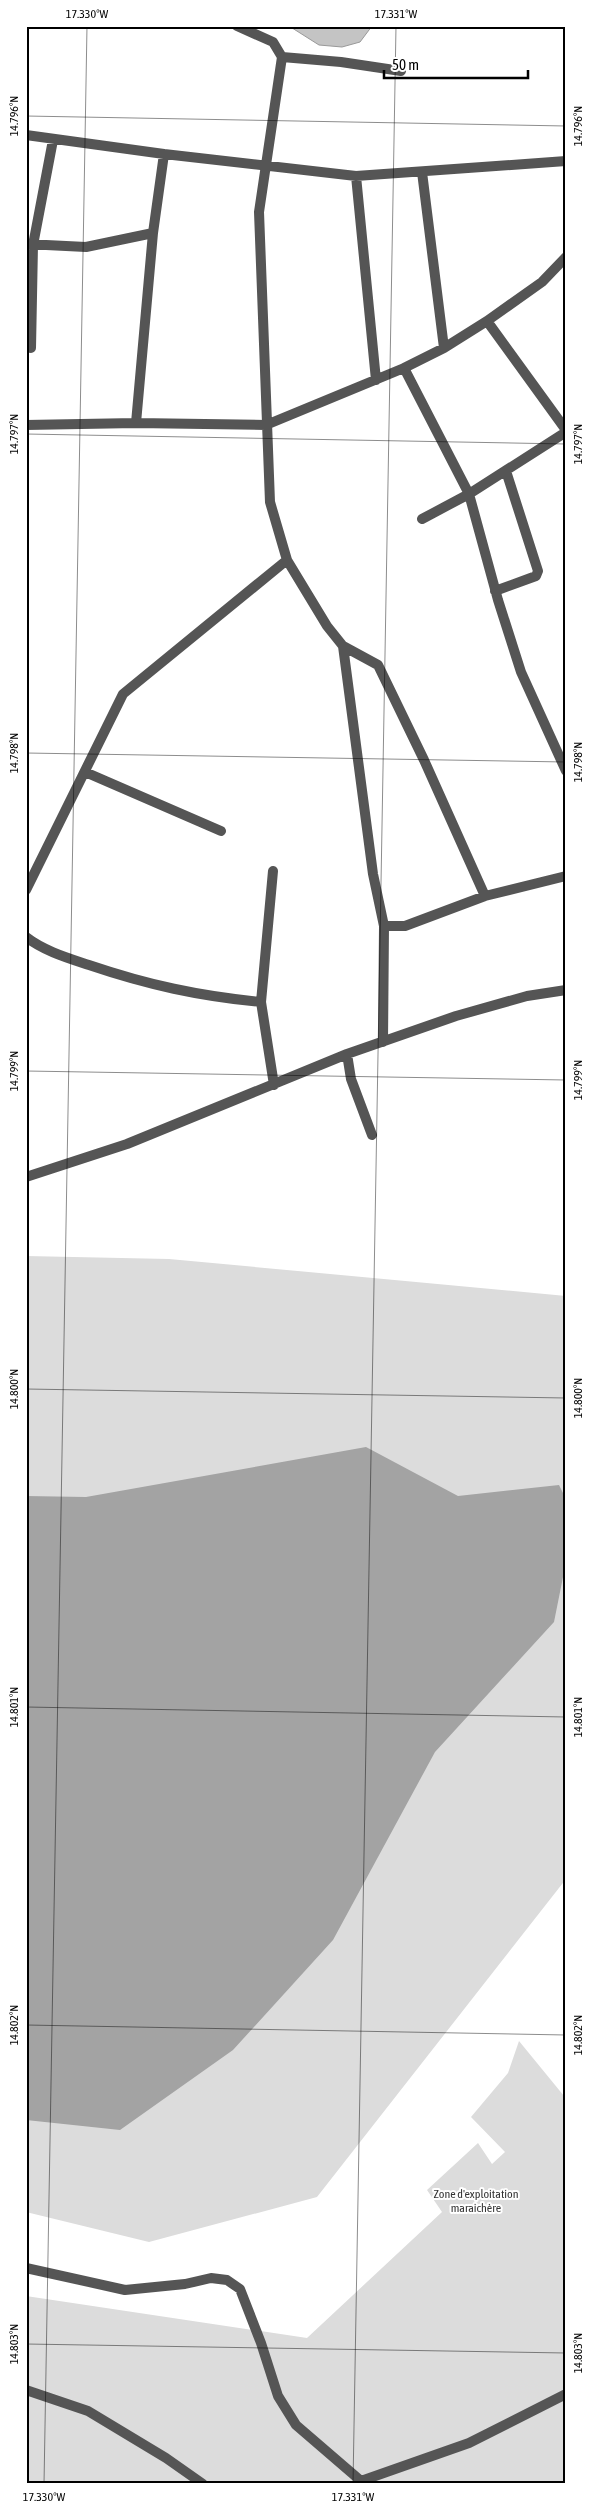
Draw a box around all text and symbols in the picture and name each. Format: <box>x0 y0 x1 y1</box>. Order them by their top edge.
text: 17.330°W <box>66 7 108 21</box>
text: 17.331°W <box>375 7 417 21</box>
scale bar <box>384 48 528 80</box>
text: 50 m <box>392 56 419 73</box>
text: 14.796°N <box>7 96 21 136</box>
text: 14.796°N <box>571 106 585 146</box>
text: 14.797°N <box>7 414 21 454</box>
text: 14.797°N <box>571 424 585 464</box>
text: 14.798°N <box>7 733 21 773</box>
text: 14.798°N <box>571 742 585 782</box>
text: 14.799°N <box>7 1051 21 1091</box>
text: 14.799°N <box>571 1060 585 1100</box>
text: 14.800°N <box>7 1369 21 1409</box>
text: 14.800°N <box>571 1378 585 1418</box>
text: 14.801°N <box>7 1687 21 1727</box>
text: 14.801°N <box>571 1697 585 1737</box>
text: 14.802°N <box>7 2005 21 2045</box>
text: 14.802°N <box>571 2015 585 2055</box>
park label: Zone d'exploitation maraichère <box>433 2187 519 2215</box>
text: 14.803°N <box>7 2324 21 2364</box>
text: 14.803°N <box>571 2333 585 2373</box>
text: 17.330°W <box>23 2490 65 2504</box>
text: 17.331°W <box>332 2490 374 2504</box>

